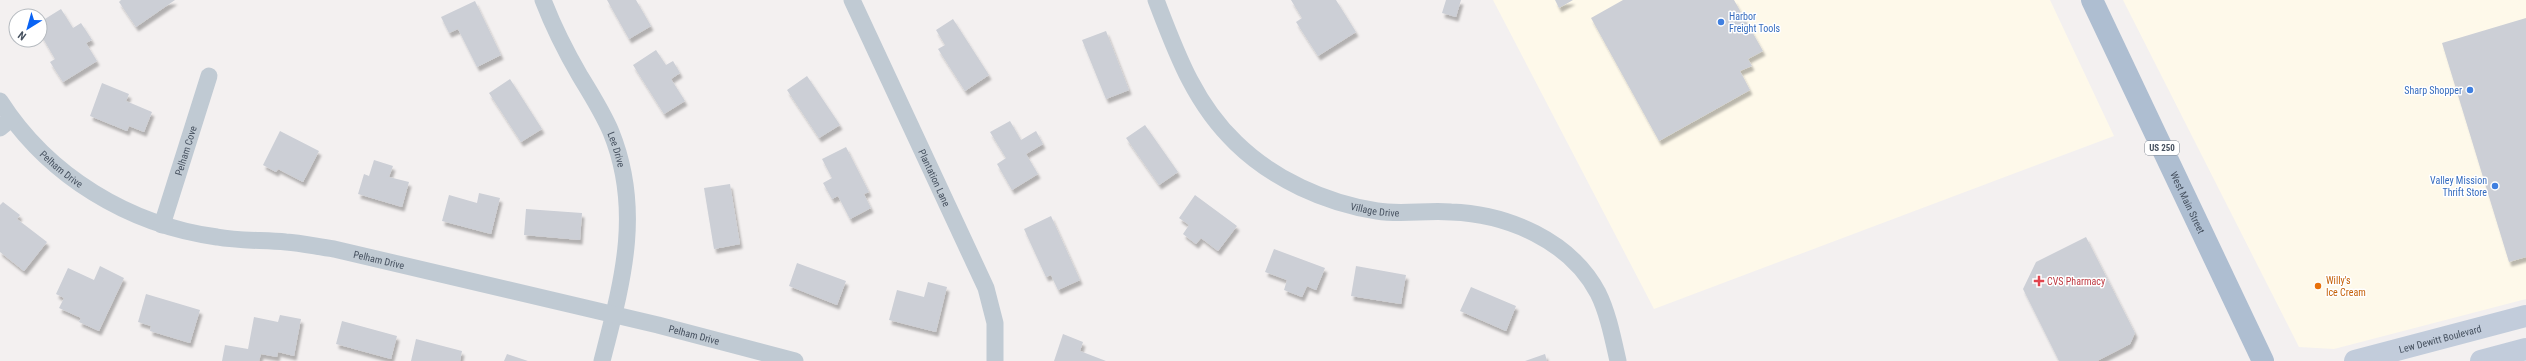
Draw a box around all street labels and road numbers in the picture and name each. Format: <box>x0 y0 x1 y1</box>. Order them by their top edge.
street label: Pelham Cove <box>173 124 199 177</box>
street label: Lee Drive <box>605 130 627 169</box>
road number: US 250 <box>2145 141 2179 155</box>
street label: Plantation Lane <box>916 148 952 209</box>
street label: Pelham Drive <box>38 149 85 190</box>
street label: West Main Street <box>2168 170 2207 235</box>
street label: Village Drive <box>1349 201 1400 219</box>
street label: Pelham Drive <box>352 249 406 271</box>
street label: Pelham Drive <box>667 323 721 347</box>
street label: Lew Dewitt Boulevard <box>2398 323 2483 355</box>

